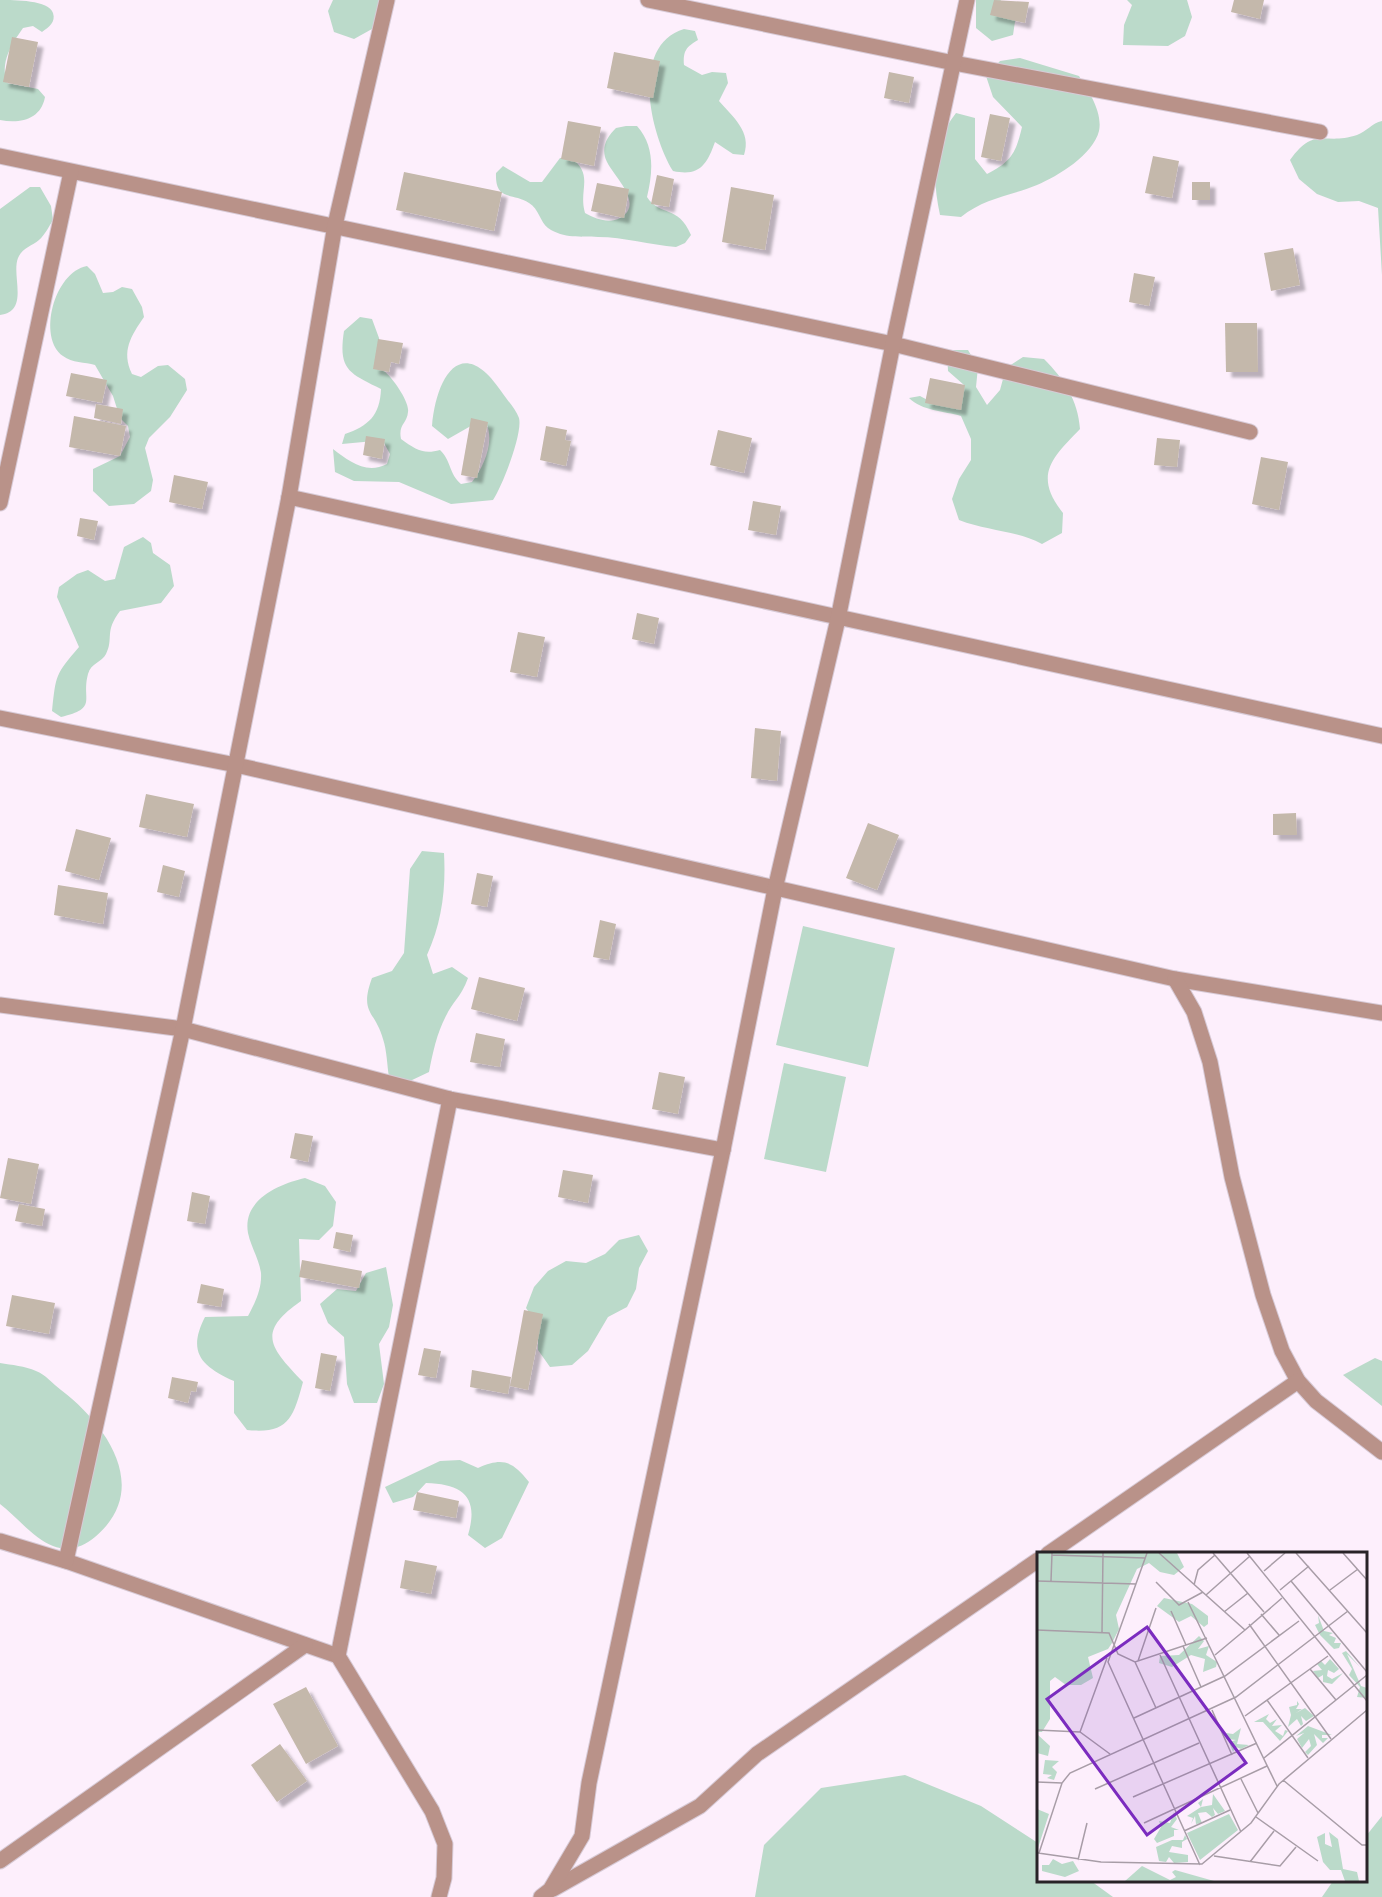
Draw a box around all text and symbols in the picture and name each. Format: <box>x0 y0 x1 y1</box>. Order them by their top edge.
inset map <box>1037 1552 1367 1882</box>

